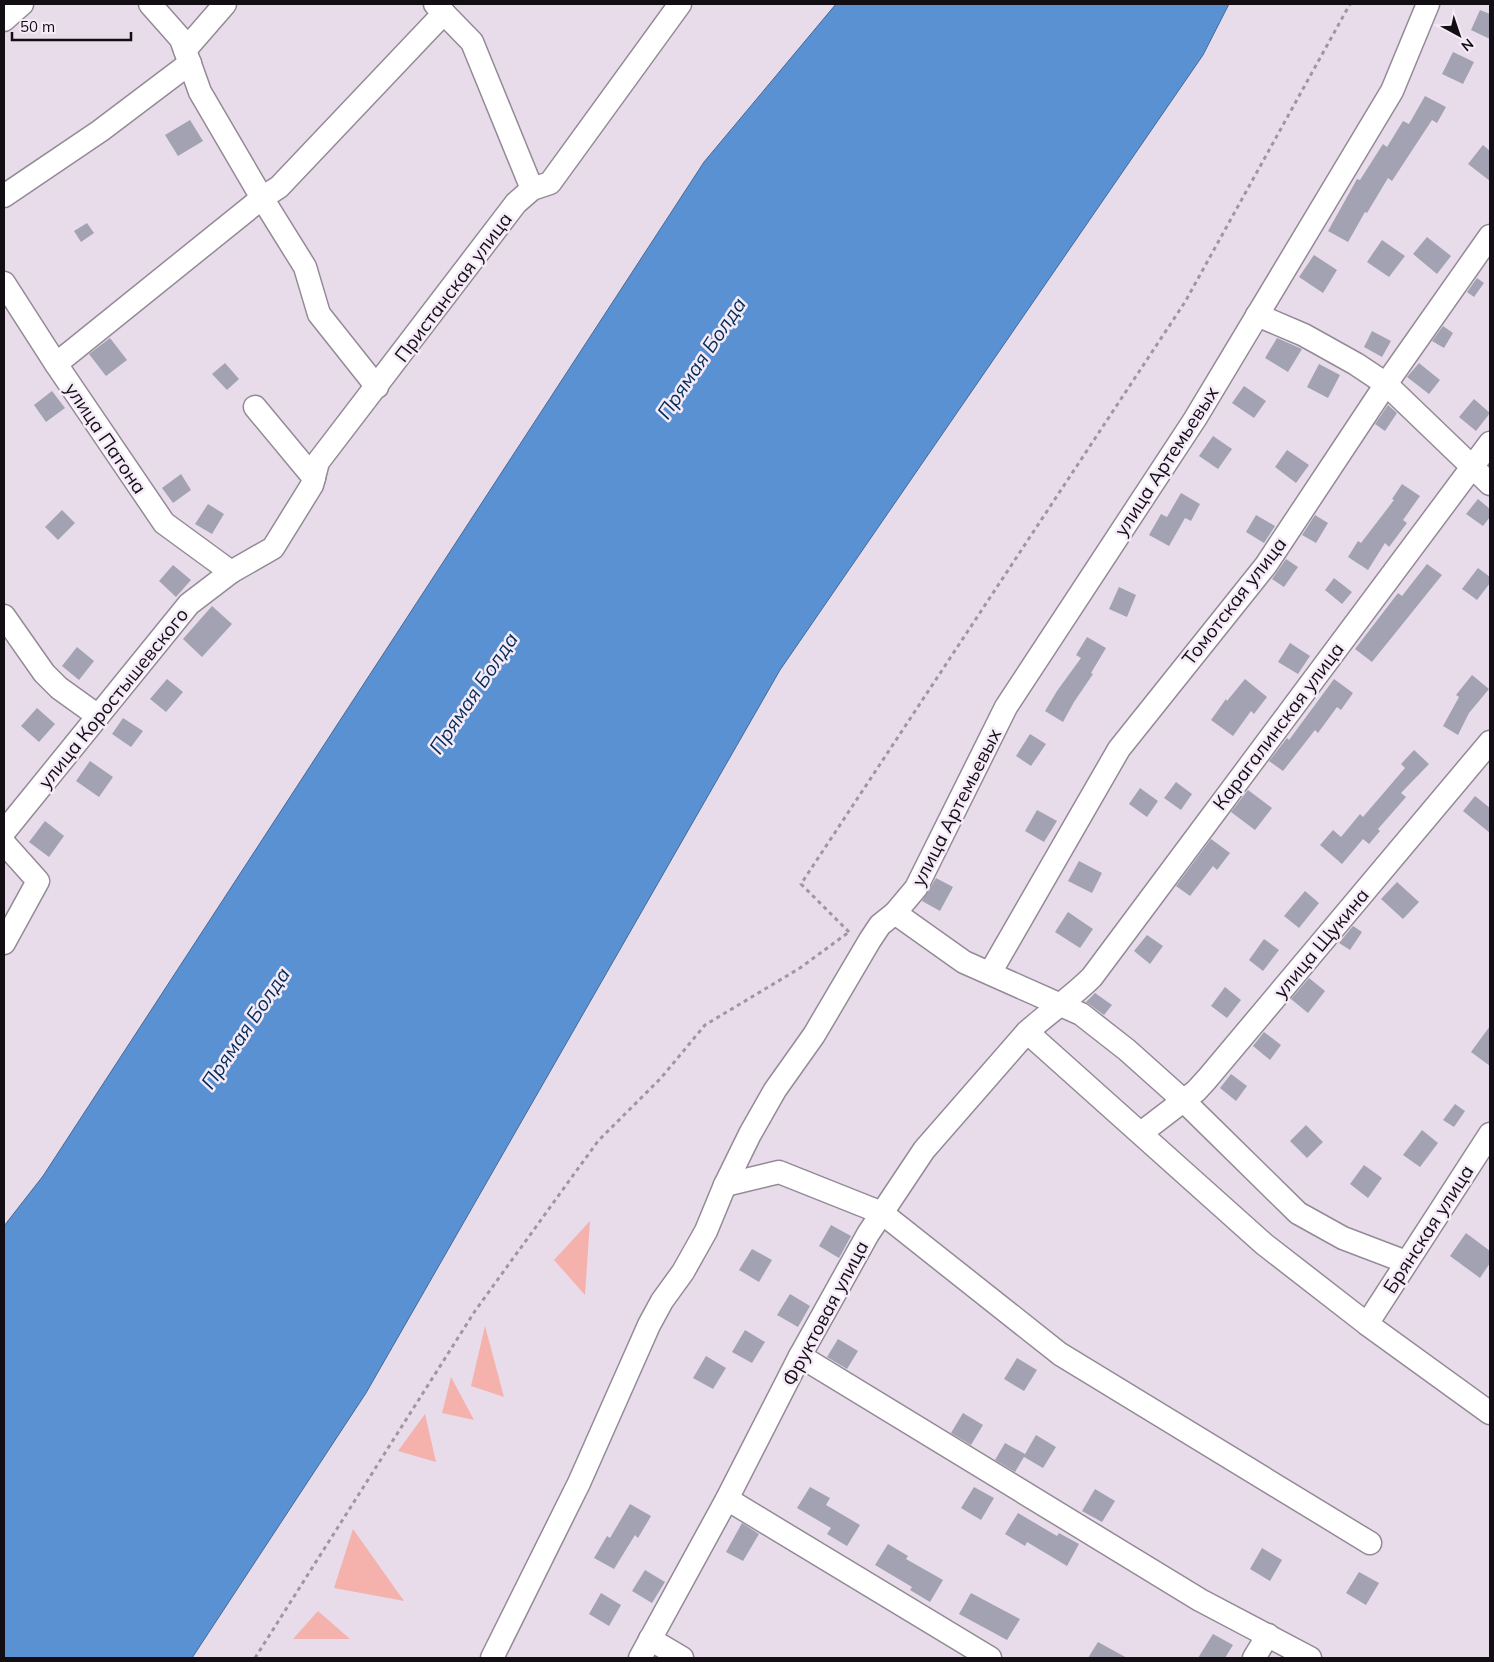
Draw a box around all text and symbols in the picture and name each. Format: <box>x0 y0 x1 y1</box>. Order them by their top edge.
scale bar <box>12 10 131 42</box>
north arrow <box>1434 10 1484 60</box>
text: 50 m <box>20 17 55 36</box>
text: N <box>1458 35 1477 55</box>
street label: Пристанская улица <box>389 208 517 366</box>
water label: Прямая Болда <box>651 292 751 424</box>
street label: улица Патона <box>60 378 152 498</box>
street label: улица Артемьевых <box>1109 381 1224 540</box>
street label: Томотская улица <box>1177 532 1291 670</box>
street label: улица Коростышевского <box>33 603 193 793</box>
water label: Прямая Болда <box>423 627 523 759</box>
street label: Карагалинская улица <box>1207 638 1349 814</box>
street label: улица Артемьевых <box>906 724 1006 890</box>
street label: улица Щукина <box>1268 883 1374 1003</box>
water label: Прямая Болда <box>195 962 295 1094</box>
street label: Брянская улица <box>1378 1160 1478 1298</box>
street label: Фруктовая улица <box>777 1236 873 1390</box>

